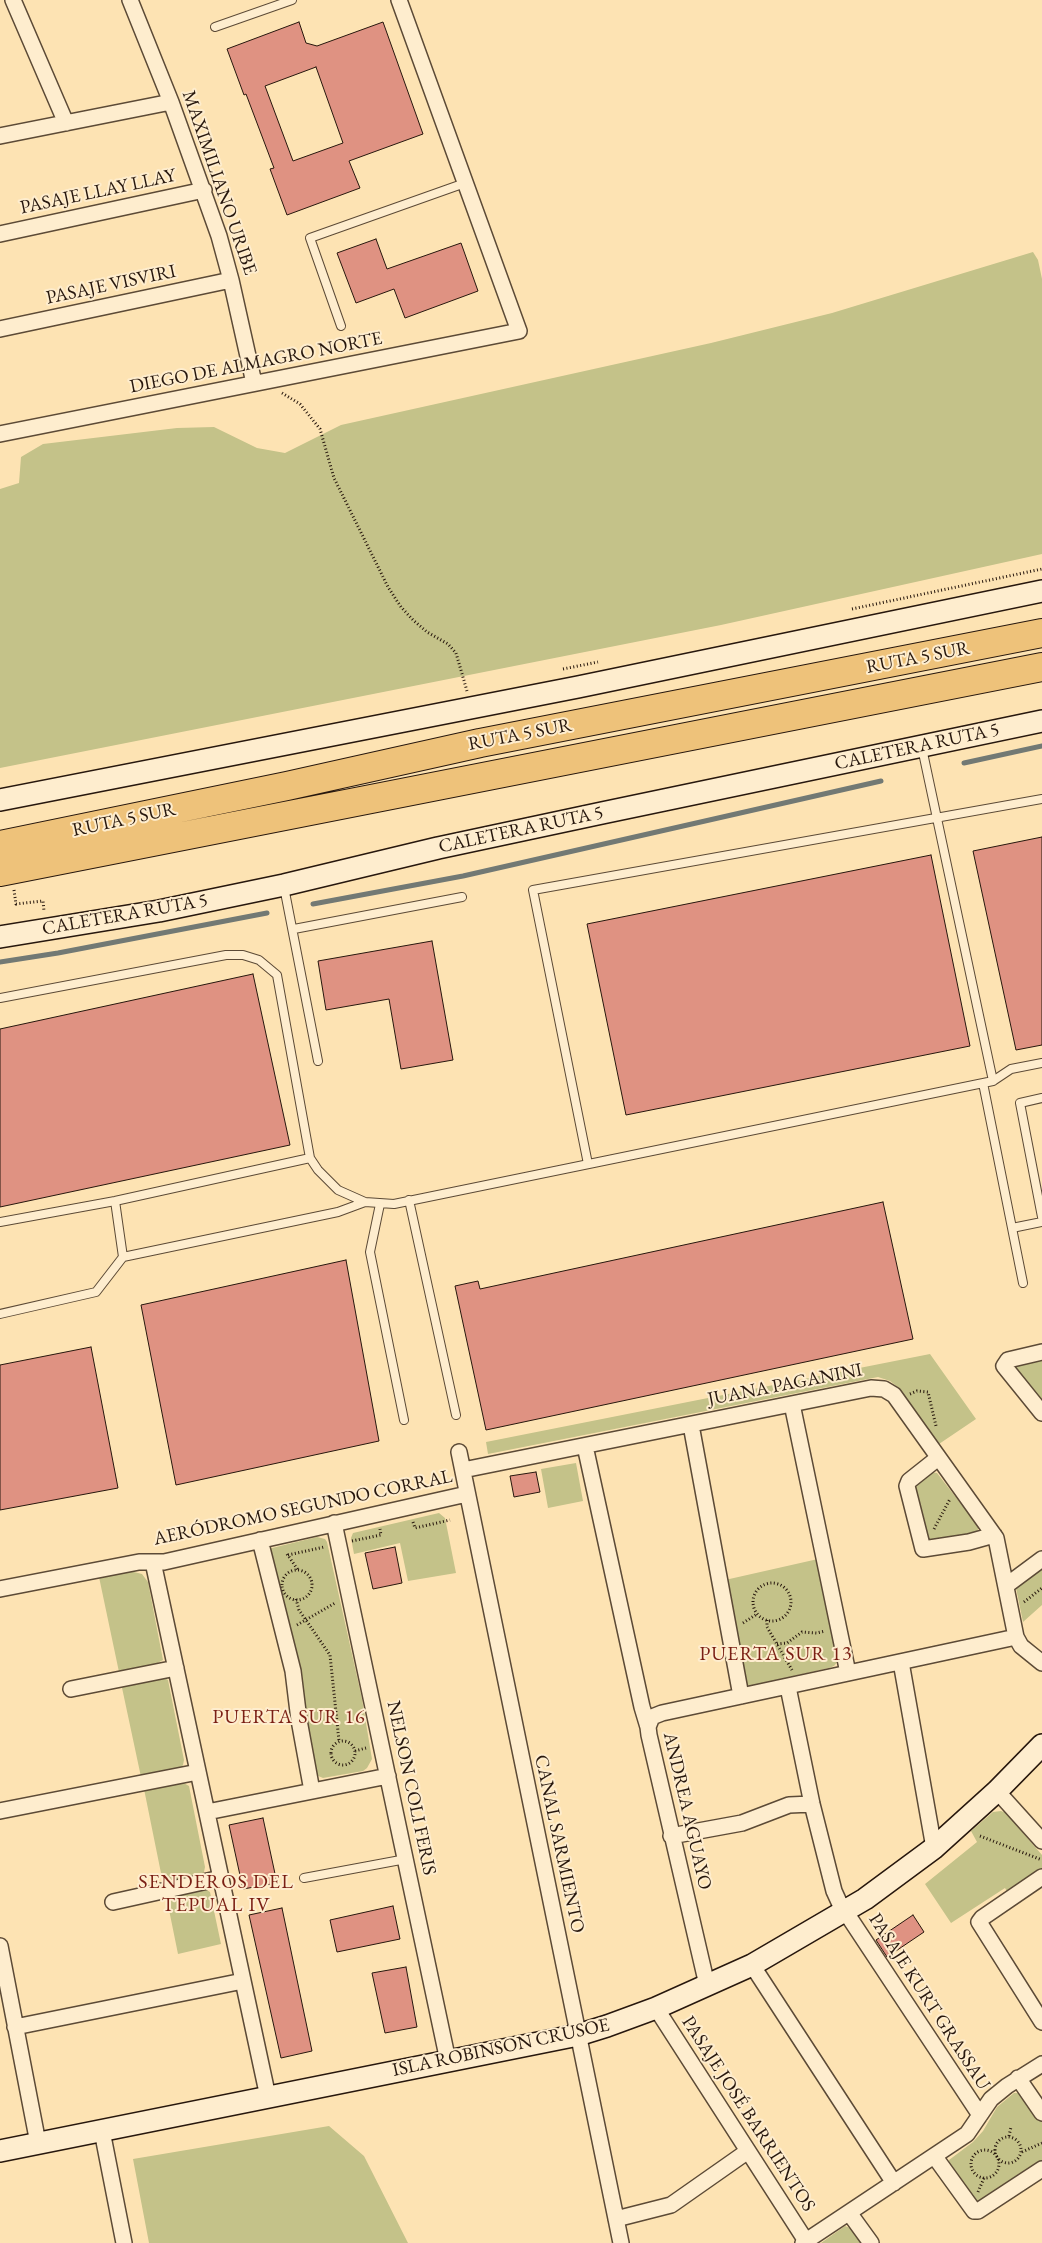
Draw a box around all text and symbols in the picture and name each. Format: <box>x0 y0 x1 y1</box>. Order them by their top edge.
street label: MAXIMILIANO URIBE <box>177 88 261 278</box>
street label: PASAJE LLAY LLAY <box>18 164 178 220</box>
street label: PASAJE VISVIRI <box>44 260 178 310</box>
street label: DIEGO DE ALMAGRO NORTE <box>128 327 384 399</box>
street label: RUTA 5 SUR <box>864 637 972 679</box>
street label: RUTA 5 SUR <box>466 714 574 756</box>
street label: CALETERA RUTA 5 <box>833 718 1001 776</box>
street label: RUTA 5 SUR <box>70 798 178 842</box>
street label: CALETERA RUTA 5 <box>437 801 605 859</box>
street label: CALETERA RUTA 5 <box>40 889 210 941</box>
street label: JUANA PAGANINI <box>706 1359 864 1411</box>
street label: AERÓDROMO SEGUNDO CORRAL <box>152 1465 454 1551</box>
district label: PUERTA SUR 13 <box>698 1643 854 1667</box>
street label: NELSON COLI FERIS <box>381 1699 441 1877</box>
district label: PUERTA SUR 16 <box>211 1706 367 1730</box>
street label: ANDREA AGUAYO <box>658 1730 716 1892</box>
street label: CANAL SARMIENTO <box>529 1753 589 1935</box>
district label: SENDEROS DEL TEPUAL IV <box>137 1871 295 1918</box>
street label: PASAJE KURT GRASSAU <box>863 1909 995 2095</box>
street label: PASAJE JOSÉ BARRIENTOS <box>676 2012 820 2216</box>
street label: ISLA ROBINSON CRUSOE <box>390 2014 612 2082</box>

